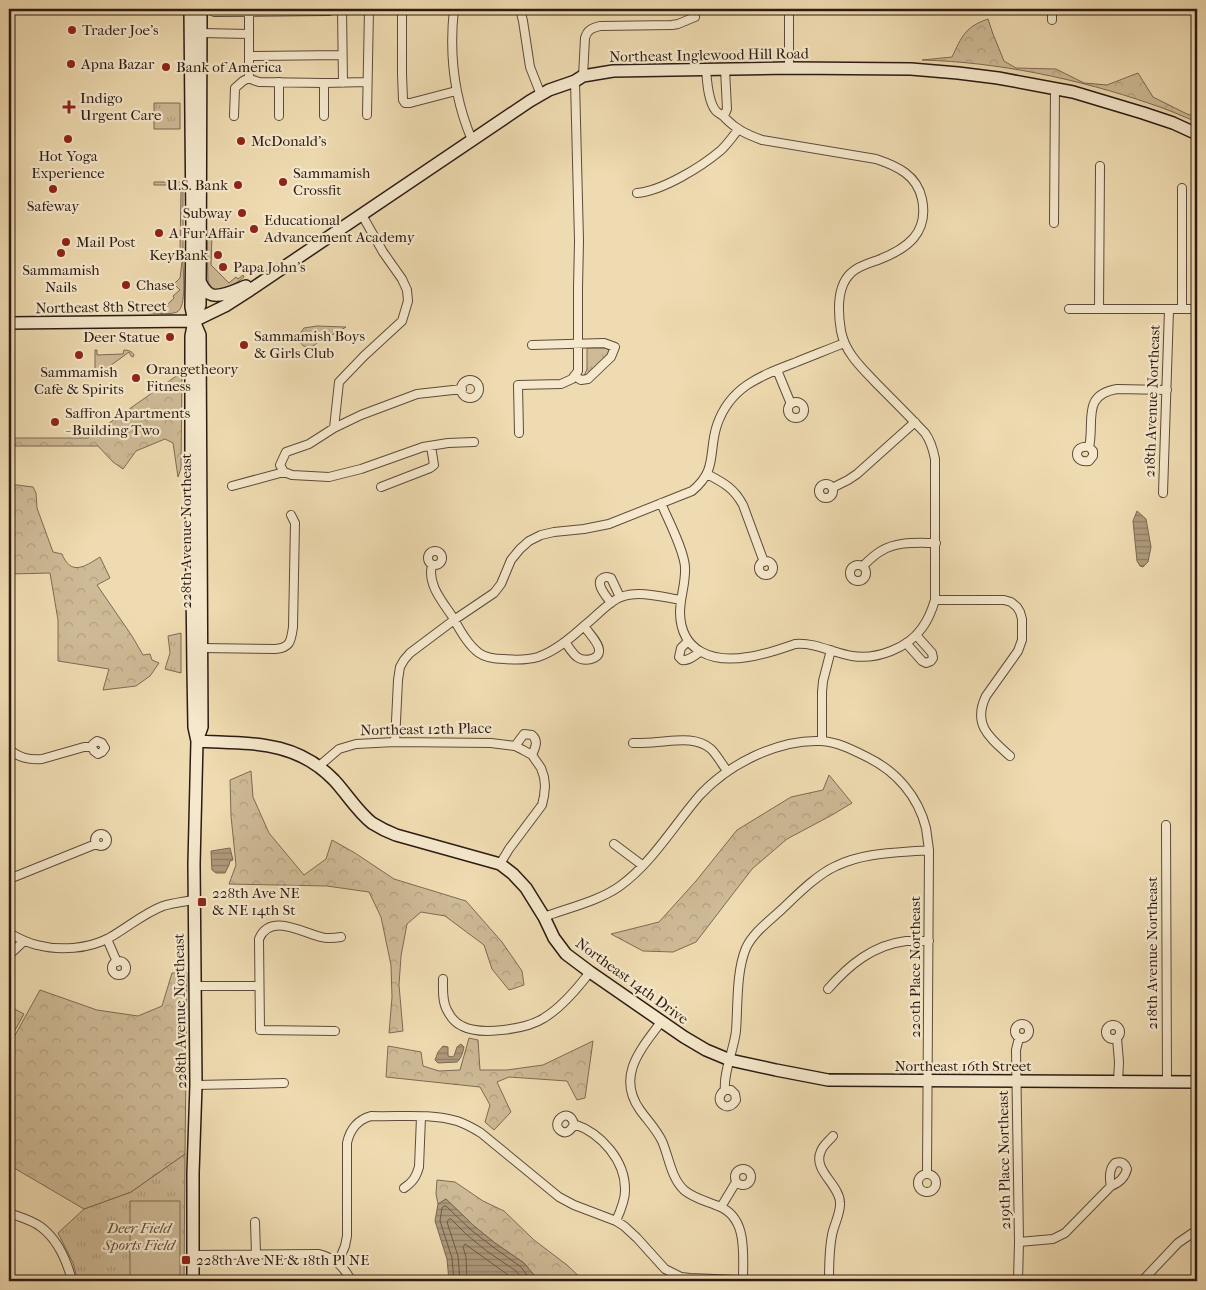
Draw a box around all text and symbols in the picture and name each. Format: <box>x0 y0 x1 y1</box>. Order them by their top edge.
place label: Trader Joe's <box>82 21 159 39</box>
marker: Trader Joe's <box>66 24 78 36</box>
street label: Northeast Inglewood Hill Road <box>609 44 810 66</box>
place label: Apna Bazar <box>80 55 155 73</box>
marker: Apna Bazar <box>65 58 77 70</box>
place label: Bank of America <box>176 58 283 76</box>
marker: Bank of America <box>160 61 172 73</box>
place label: Indigo Urgent Care <box>80 89 162 124</box>
marker: Indigo Urgent Care <box>62 100 76 114</box>
place label: McDonald's <box>251 132 327 150</box>
marker: Hot Yoga Experience <box>62 133 74 145</box>
marker: McDonald's <box>235 135 247 147</box>
place label: Hot Yoga Experience <box>31 147 105 182</box>
place label: Sammamish Crossfit <box>293 164 371 199</box>
place label: U.S. Bank <box>166 176 228 194</box>
marker: Sammamish Crossfit <box>277 176 289 188</box>
marker: U.S. Bank <box>232 179 244 191</box>
marker: Safeway <box>47 183 59 195</box>
place label: Safeway <box>27 197 80 215</box>
place label: Subway <box>183 204 233 222</box>
marker: Subway <box>236 207 248 219</box>
place label: Educational Advancement Academy <box>263 211 416 246</box>
marker: Educational Advancement Academy <box>248 223 260 235</box>
place label: A Fur Affair <box>168 224 245 242</box>
marker: A Fur Affair <box>153 227 165 239</box>
place label: Mail Post <box>76 233 136 251</box>
marker: Mail Post <box>60 236 72 248</box>
place label: KeyBank <box>149 246 208 264</box>
marker: Sammamish Nails <box>55 247 67 259</box>
marker: KeyBank <box>212 249 224 261</box>
place label: Papa John's <box>233 258 306 276</box>
place label: Sammamish Nails <box>22 261 100 296</box>
marker: Papa John's <box>217 261 229 273</box>
place label: Chase <box>136 276 175 294</box>
marker: Chase <box>120 279 132 291</box>
street label: Northeast 8th Street <box>35 297 167 317</box>
street label: 218th Avenue Northeast <box>1140 323 1164 478</box>
place label: Sammamish Boys & Girls Club <box>254 327 365 362</box>
place label: Deer Statue <box>83 328 161 346</box>
marker: Deer Statue <box>164 331 176 343</box>
marker: Sammamish Boys & Girls Club <box>238 339 250 351</box>
marker: Sammamish Cafe & Spirits <box>73 349 85 361</box>
place label: Orangetheory Fitness <box>146 360 239 395</box>
place label: Sammamish Cafe & Spirits <box>34 363 124 398</box>
marker: Orangetheory Fitness <box>130 372 142 384</box>
place label: Saffron Apartments - Building Two <box>65 404 191 439</box>
marker: Saffron Apartments - Building Two <box>49 416 61 428</box>
street label: 228th Avenue Northeast <box>177 453 195 609</box>
street label: Northeast 12th Place <box>360 719 492 739</box>
street label: 218th Avenue Northeast <box>1143 876 1161 1030</box>
place label: 228th Ave NE & NE 14th St <box>212 884 300 919</box>
street label: 220th Place Northeast <box>906 895 924 1038</box>
marker: 228th Ave NE & NE 14th St <box>196 896 208 908</box>
street label: 228th Avenue Northeast <box>170 932 190 1089</box>
street label: Northeast 14th Drive <box>572 934 692 1028</box>
street label: Northeast 16th Street <box>894 1057 1032 1075</box>
street label: 219th Place Northeast <box>994 1090 1014 1230</box>
park label: Deer Field Sports Field <box>102 1219 177 1254</box>
place label: 228th Ave NE & 18th Pl NE <box>196 1251 369 1269</box>
marker: 228th Ave NE & 18th Pl NE <box>180 1254 192 1266</box>

